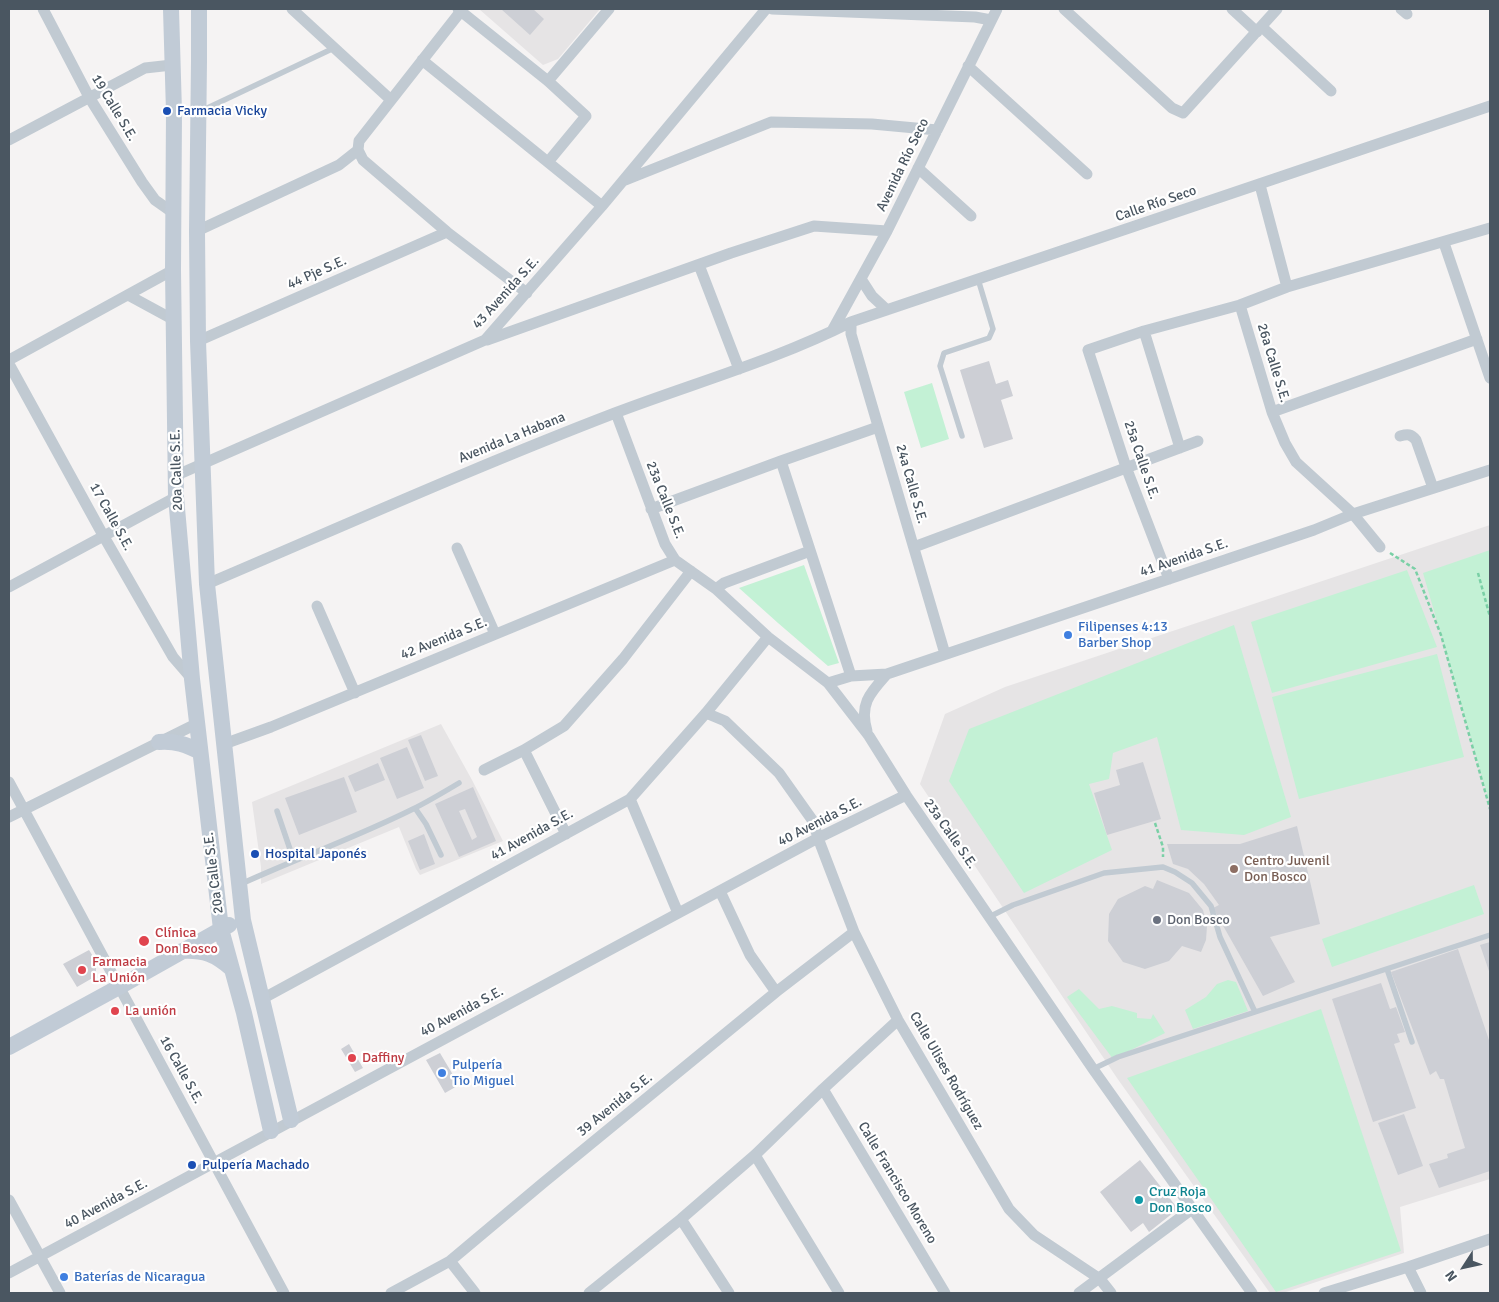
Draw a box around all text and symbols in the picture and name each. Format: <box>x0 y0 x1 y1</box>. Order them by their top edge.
street label: 19 Calle S.E. <box>88 72 140 144</box>
place label: Farmacia Vicky <box>177 103 267 119</box>
marker: Farmacia Vicky <box>161 105 173 117</box>
street label: Avenida Río Seco <box>873 116 933 214</box>
street label: Calle Río Seco <box>1113 182 1199 226</box>
street label: 44 Pje S.E. <box>285 252 349 294</box>
street label: 43 Avenida S.E. <box>469 253 543 333</box>
street label: 26a Calle S.E. <box>1253 321 1293 405</box>
street label: Avenida La Habana <box>456 409 568 467</box>
street label: 25a Calle S.E. <box>1120 419 1162 501</box>
street label: 20a Calle S.E. <box>167 429 187 511</box>
street label: 24a Calle S.E. <box>892 442 930 526</box>
street label: 23a Calle S.E. <box>642 459 688 541</box>
street label: 17 Calle S.E. <box>86 480 136 554</box>
street label: 41 Avenida S.E. <box>1138 535 1230 581</box>
street label: 42 Avenida S.E. <box>398 614 490 664</box>
place label: Filipenses 4:13 Barber Shop <box>1078 619 1168 652</box>
marker: Filipenses 4:13 Barber Shop <box>1062 629 1074 641</box>
street label: 40 Avenida S.E. <box>775 794 865 850</box>
street label: 23a Calle S.E. <box>920 796 980 872</box>
street label: 41 Avenida S.E. <box>488 805 576 865</box>
street label: 20a Calle S.E. <box>201 831 227 915</box>
place label: Hospital Japonés <box>265 846 367 862</box>
marker: Hospital Japonés <box>249 848 261 860</box>
place label: Centro Juvenil Don Bosco <box>1244 853 1330 886</box>
marker: Centro Juvenil Don Bosco <box>1228 863 1240 875</box>
place label: Don Bosco <box>1167 912 1230 928</box>
marker: Don Bosco <box>1151 914 1163 926</box>
place label: Clínica Don Bosco <box>155 925 218 958</box>
marker: Clínica Don Bosco <box>137 934 151 948</box>
place label: Farmacia La Unión <box>92 954 147 986</box>
marker: Farmacia La Unión <box>76 964 88 976</box>
street label: 40 Avenida S.E. <box>418 983 506 1041</box>
place label: La unión <box>125 1003 176 1019</box>
marker: La unión <box>109 1005 121 1017</box>
street label: Calle Ulises Rodríguez <box>905 1009 987 1133</box>
street label: 16 Calle S.E. <box>156 1033 206 1107</box>
place label: Daffiny <box>362 1050 404 1066</box>
marker: Daffiny <box>346 1052 358 1064</box>
place label: Pulpería Tio Miguel <box>452 1057 514 1090</box>
marker: Pulpería Tio Miguel <box>436 1067 448 1079</box>
street label: 39 Avenida S.E. <box>574 1070 656 1140</box>
street label: Calle Francisco Moreno <box>854 1119 940 1247</box>
place label: Pulpería Machado <box>202 1157 310 1173</box>
marker: Pulpería Machado <box>186 1159 198 1171</box>
street label: 40 Avenida S.E. <box>62 1175 150 1233</box>
place label: Cruz Roja Don Bosco <box>1149 1184 1212 1216</box>
marker: Cruz Roja Don Bosco <box>1133 1194 1145 1206</box>
north arrow <box>1439 1242 1489 1292</box>
text: N <box>1442 1267 1461 1285</box>
place label: Baterías de Nicaragua <box>74 1269 205 1285</box>
marker: Baterías de Nicaragua <box>58 1271 70 1283</box>

